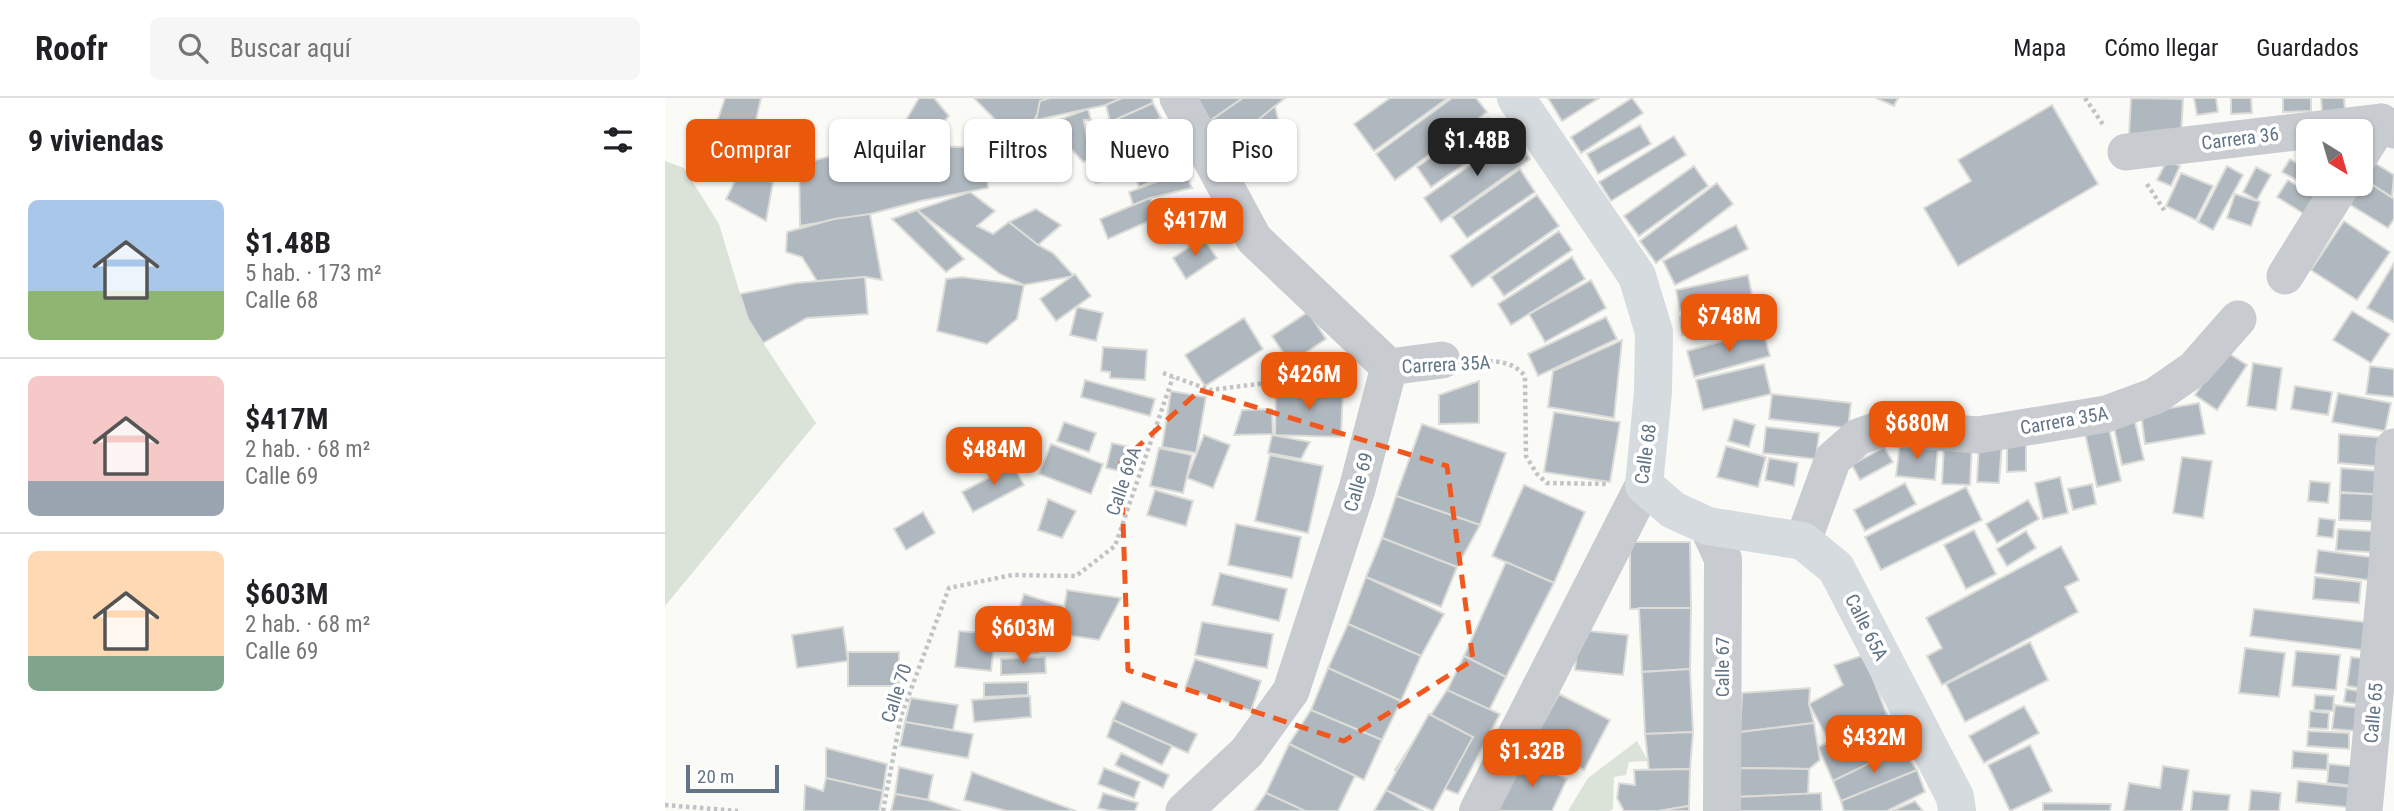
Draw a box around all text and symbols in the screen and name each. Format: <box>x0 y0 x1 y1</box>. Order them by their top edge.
search box <box>150 17 640 80</box>
text: Roofr <box>35 29 108 68</box>
icon: search <box>174 29 212 67</box>
text: Buscar aquí <box>230 33 351 63</box>
text: Mapa <box>2013 34 2066 62</box>
text: Cómo llegar <box>2104 34 2218 62</box>
text: Guardados <box>2256 34 2359 62</box>
pin: $1.48B <box>1420 118 1534 178</box>
chip: Comprar <box>686 119 815 182</box>
chip: Alquilar <box>829 119 950 182</box>
chip: Filtros <box>964 119 1072 182</box>
chip: Nuevo <box>1086 119 1193 182</box>
chip: Piso <box>1207 119 1297 182</box>
north arrow <box>2296 119 2373 196</box>
map controls <box>2296 119 2373 196</box>
icon: filters <box>599 121 637 159</box>
street label: Carrera 36 <box>2200 122 2280 155</box>
text: 9 viviendas <box>28 123 164 158</box>
text: $1.48B <box>1444 127 1510 154</box>
pin: $417M <box>1146 198 1244 258</box>
text: $417M <box>1163 207 1227 234</box>
text: $1.48B <box>245 225 331 260</box>
icon: home <box>84 228 168 312</box>
text: 5 hab. · 173 m² <box>245 260 382 287</box>
text: Calle 68 <box>245 287 318 314</box>
pin: $748M <box>1680 294 1778 354</box>
text: $748M <box>1697 303 1761 330</box>
street label: Carrera 35A <box>1401 351 1491 378</box>
pin: $426M <box>1260 352 1358 412</box>
text: $426M <box>1277 361 1341 388</box>
text: $417M <box>245 401 328 436</box>
street label: Carrera 35A <box>2018 401 2110 440</box>
pin: $680M <box>1868 402 1966 461</box>
icon: home <box>84 404 168 488</box>
text: $680M <box>1885 410 1949 437</box>
street label: Calle 68 <box>1630 422 1661 486</box>
pin: $484M <box>945 428 1043 487</box>
text: 2 hab. · 68 m² <box>245 436 370 463</box>
text: $484M <box>962 436 1026 463</box>
street label: Calle 69A <box>1101 444 1146 519</box>
street label: Calle 69 <box>1339 450 1378 514</box>
text: Calle 69 <box>245 463 318 490</box>
text: $603M <box>245 576 328 611</box>
icon: home <box>84 579 168 663</box>
street label: Calle 65A <box>1840 590 1893 664</box>
pin: $603M <box>974 606 1072 666</box>
text: 2 hab. · 68 m² <box>245 611 370 638</box>
text: $603M <box>991 615 1055 642</box>
street label: Calle 67 <box>1711 637 1734 697</box>
text: Calle 69 <box>245 638 318 665</box>
street label: Calle 70 <box>876 661 917 726</box>
street label: Calle 65 <box>2359 682 2388 744</box>
pin: $432M <box>1825 716 1923 775</box>
text: $432M <box>1842 724 1906 751</box>
pin: $1.32B <box>1475 730 1589 789</box>
text: $1.32B <box>1499 738 1565 765</box>
scale bar <box>686 762 779 794</box>
text: 20 m <box>697 765 734 788</box>

